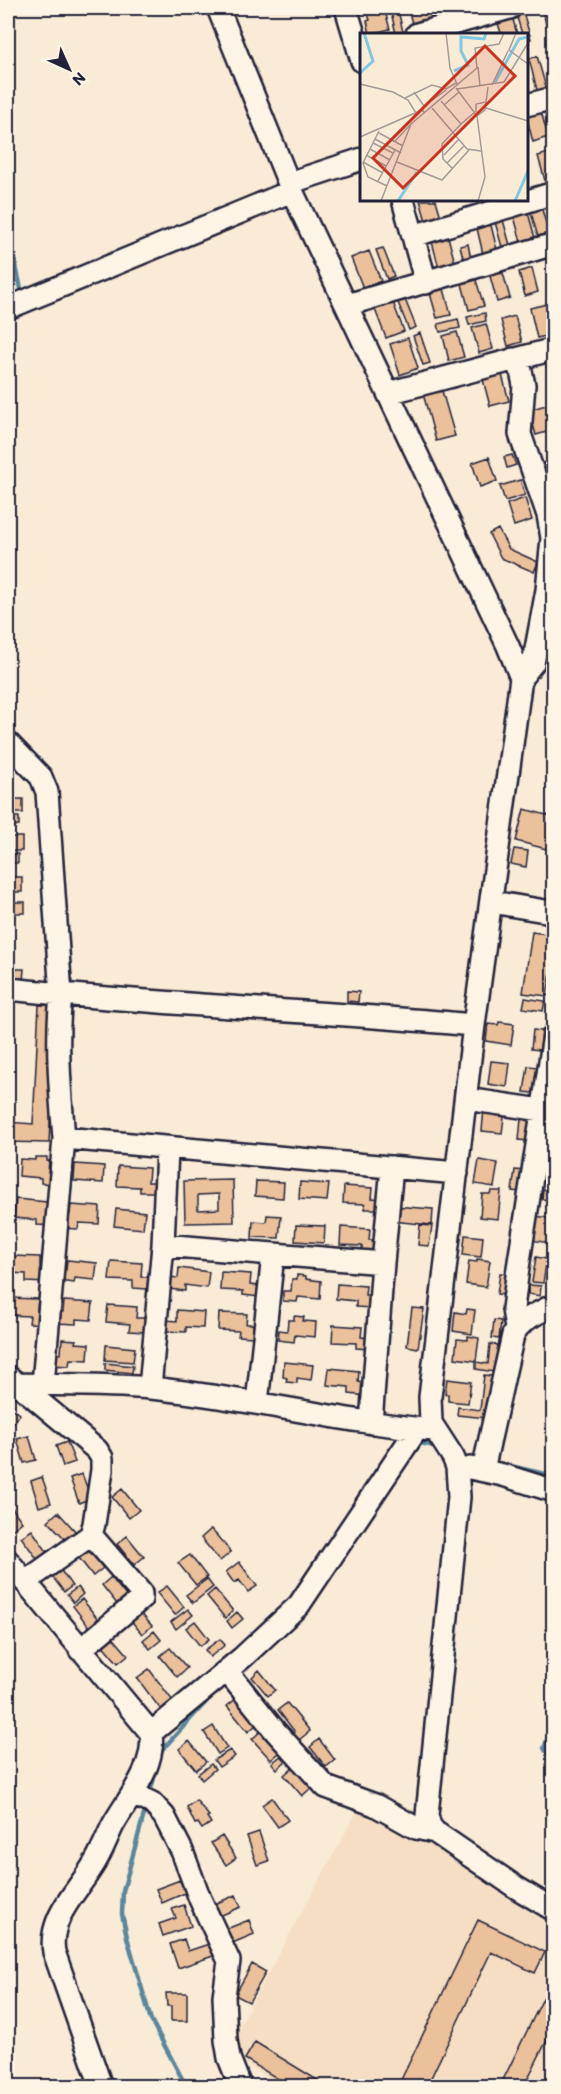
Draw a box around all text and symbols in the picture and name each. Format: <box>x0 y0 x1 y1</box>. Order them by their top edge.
inset map <box>360 33 528 201</box>
north arrow <box>39 39 99 99</box>
text: N <box>69 69 90 90</box>

